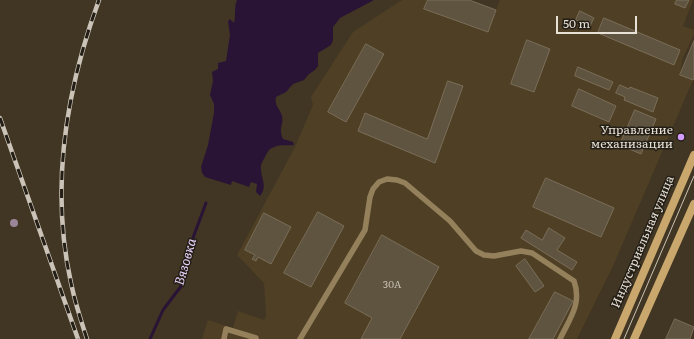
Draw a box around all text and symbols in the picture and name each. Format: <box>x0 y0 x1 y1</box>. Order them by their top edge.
scale bar <box>558 8 639 34</box>
text: 50 m <box>563 14 590 32</box>
place label: Управление механизации <box>591 123 673 151</box>
marker: Управление механизации <box>676 132 686 142</box>
street label: Индустриальная улица <box>609 174 677 310</box>
water label: Вязовка <box>172 237 200 287</box>
house number: 30А <box>383 279 401 291</box>

